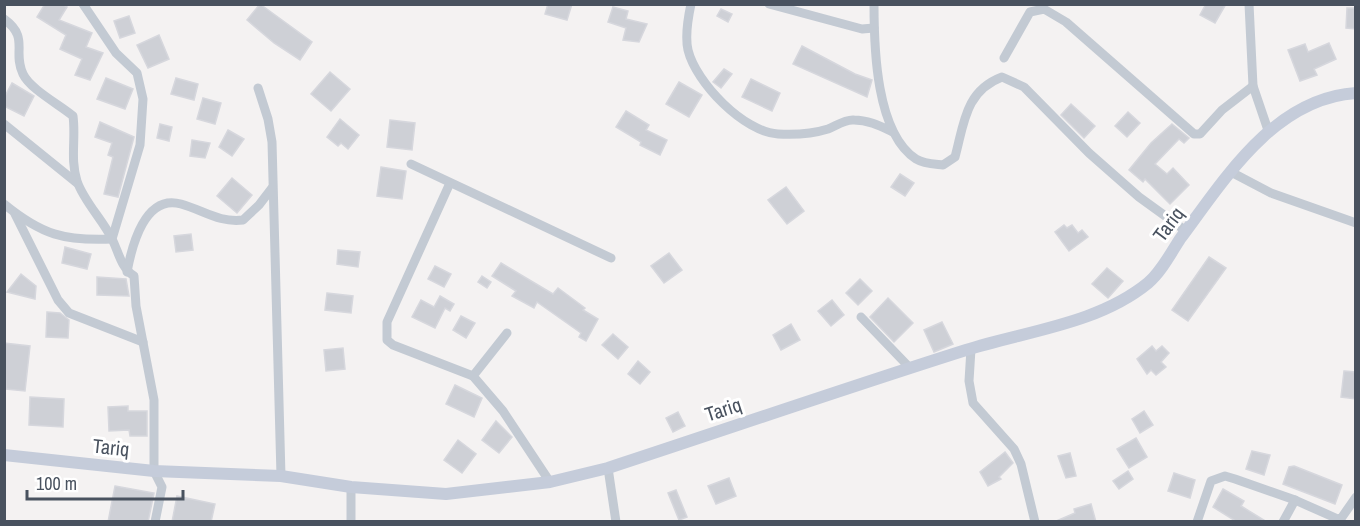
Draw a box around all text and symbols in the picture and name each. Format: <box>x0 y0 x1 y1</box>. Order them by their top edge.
street label: Tariq <box>1146 201 1190 247</box>
street label: Tariq <box>701 390 745 428</box>
street label: Tariq <box>91 432 131 462</box>
scale bar <box>27 463 183 501</box>
text: 100 m <box>36 471 77 496</box>

